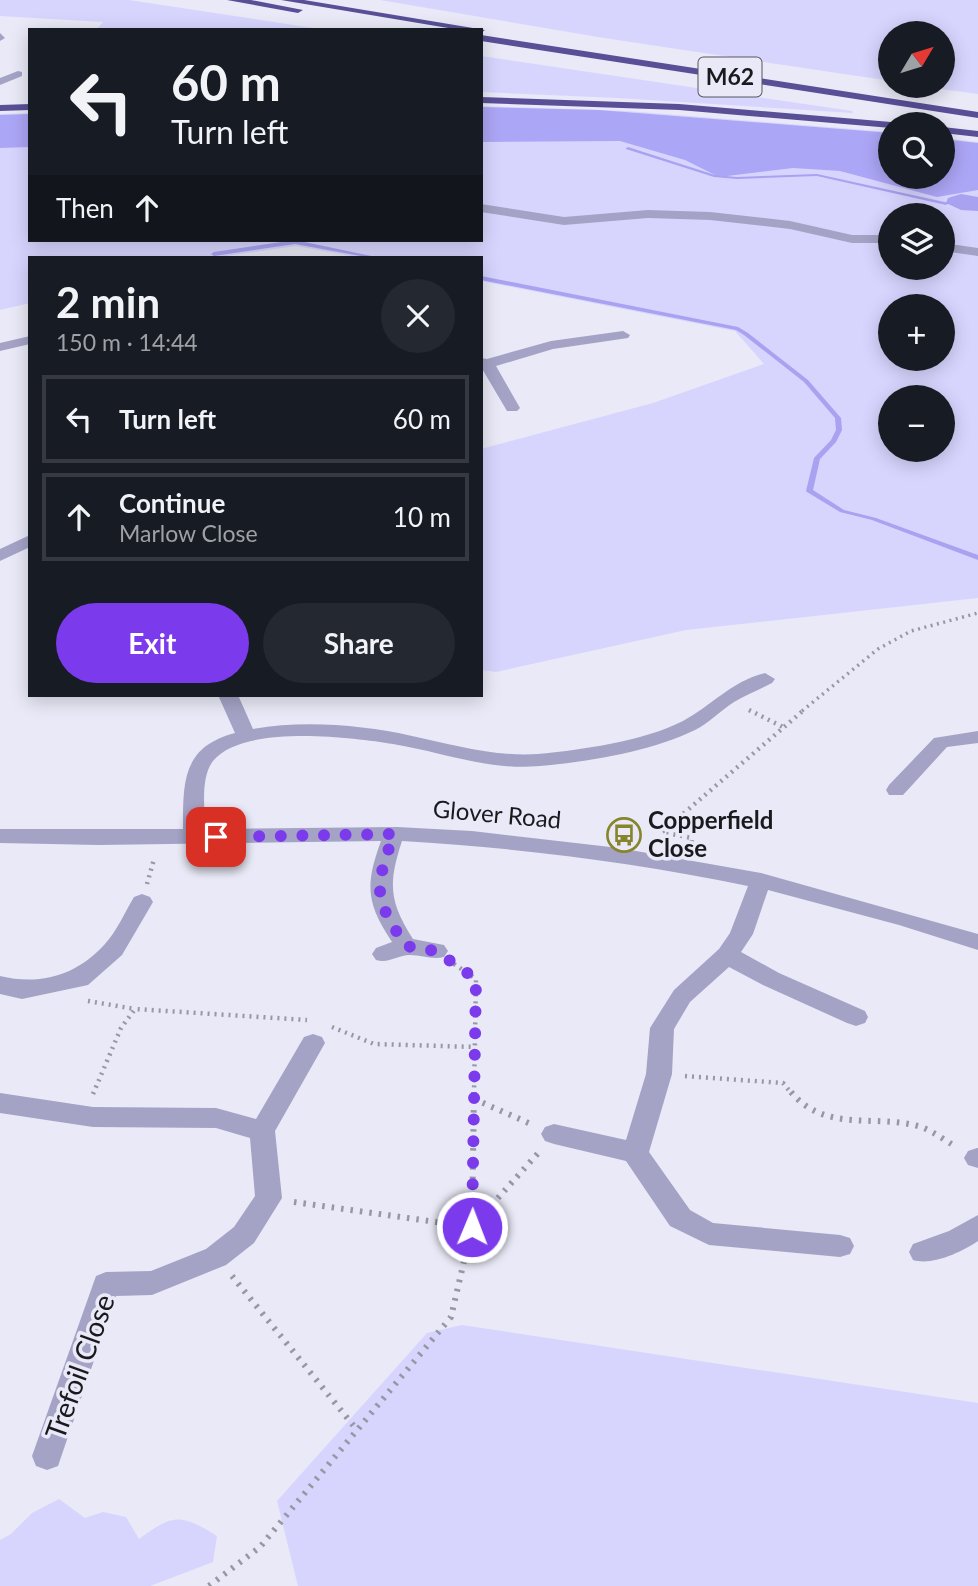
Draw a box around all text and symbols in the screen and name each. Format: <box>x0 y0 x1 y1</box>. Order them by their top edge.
north arrow <box>878 21 956 98</box>
map controls <box>878 21 955 462</box>
text: 60 m <box>171 53 281 111</box>
icon: left <box>56 56 147 147</box>
road number: M62 <box>698 58 762 96</box>
text: Turn left <box>171 112 288 151</box>
button: search <box>878 112 955 189</box>
icon: ahead <box>128 189 166 227</box>
text: Then <box>56 192 114 224</box>
button: layers <box>878 203 955 280</box>
text: 2 min <box>56 277 160 327</box>
button: close <box>381 279 455 353</box>
button: + <box>878 294 955 371</box>
text: 150 m · 14:44 <box>56 328 198 356</box>
button: − <box>878 385 955 462</box>
icon: left <box>60 400 98 438</box>
text: Turn left <box>119 403 216 435</box>
text: 60 m <box>393 403 451 435</box>
text: Continue <box>119 487 225 519</box>
icon: ahead <box>60 498 98 536</box>
text: 10 m <box>393 501 451 533</box>
text: Marlow Close <box>119 519 258 547</box>
button: Exit <box>56 603 249 683</box>
button: Share <box>263 603 455 683</box>
street label: Glover Road <box>432 793 563 834</box>
place label: Copperfield Close <box>648 805 773 862</box>
pin <box>186 807 246 867</box>
bus stop icon: Copperfield Close <box>605 816 643 854</box>
icon: arrive <box>197 818 235 856</box>
position arrow <box>435 1190 509 1264</box>
street label: Trefoil Close <box>37 1290 121 1444</box>

